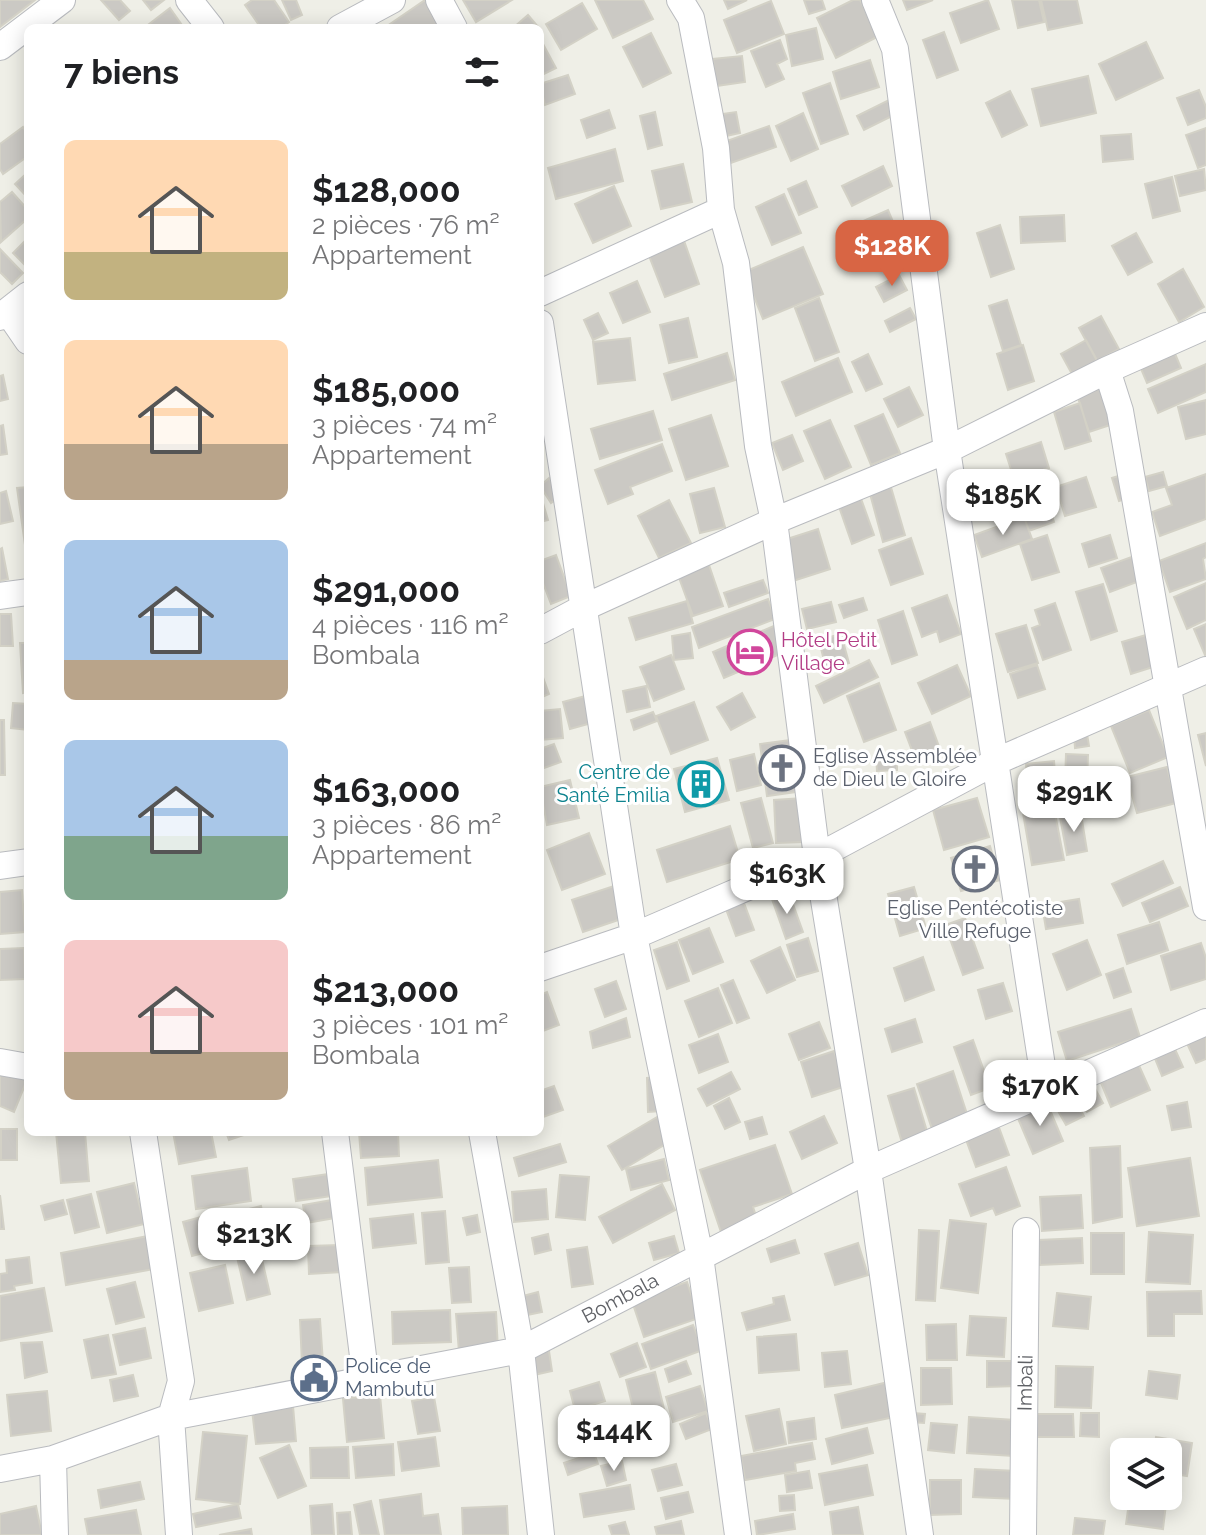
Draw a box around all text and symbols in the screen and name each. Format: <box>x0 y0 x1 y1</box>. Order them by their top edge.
icon: filters <box>460 50 504 94</box>
text: 7 biens <box>64 52 179 92</box>
text: $128,000 <box>312 170 461 210</box>
icon: home <box>128 172 224 268</box>
text: 2 pièces · 76 m² <box>312 210 500 240</box>
pin: $128K <box>836 220 948 288</box>
text: $128K <box>853 231 931 261</box>
text: Appartement <box>312 240 472 270</box>
text: $185,000 <box>312 370 460 410</box>
icon: home <box>128 372 224 468</box>
text: 3 pièces · 74 m² <box>312 410 497 440</box>
text: Appartement <box>312 440 472 470</box>
pin: $185K <box>947 469 1059 537</box>
text: $185K <box>965 480 1041 510</box>
text: $291,000 <box>312 570 460 610</box>
icon: home <box>128 572 224 668</box>
text: 4 pièces · 116 m² <box>312 610 508 640</box>
hotel icon: Hôtel Petit Village <box>726 628 774 676</box>
place label: Hôtel Petit Village <box>781 628 877 675</box>
text: Bombala <box>312 640 420 670</box>
church icon: Eglise Assemblée de Dieu le Gloire <box>758 744 806 792</box>
place label: Eglise Assemblée de Dieu le Gloire <box>813 744 977 791</box>
place label: Centre de Santé Emilia <box>557 760 670 807</box>
building icon: Centre de Santé Emilia <box>677 760 725 808</box>
pin: $291K <box>1018 766 1130 834</box>
text: $163,000 <box>312 770 460 810</box>
icon: home <box>128 772 224 868</box>
text: $291K <box>1036 777 1112 807</box>
text: 3 pièces · 86 m² <box>312 810 501 840</box>
text: Appartement <box>312 840 472 870</box>
church icon: Eglise Pentécotiste Ville Refuge <box>951 845 999 893</box>
pin: $163K <box>731 848 843 916</box>
text: $163K <box>749 859 825 889</box>
place label: Eglise Pentécotiste Ville Refuge <box>887 896 1063 943</box>
text: $213,000 <box>312 970 459 1010</box>
icon: home <box>128 972 224 1068</box>
text: 3 pièces · 101 m² <box>312 1010 508 1040</box>
text: Bombala <box>312 1040 420 1070</box>
pin: $170K <box>984 1060 1096 1128</box>
text: $170K <box>1001 1071 1079 1101</box>
pin: $213K <box>198 1208 310 1276</box>
text: $213K <box>216 1219 292 1249</box>
street label: Bombala <box>578 1268 662 1328</box>
public building icon: Police de Mambutu <box>290 1354 338 1402</box>
place label: Police de Mambutu <box>345 1354 435 1401</box>
street label: Imbali <box>1013 1355 1037 1411</box>
pin: $144K <box>558 1405 670 1473</box>
text: $144K <box>576 1416 652 1446</box>
map controls <box>1110 1438 1182 1510</box>
button: layers <box>1110 1438 1182 1510</box>

